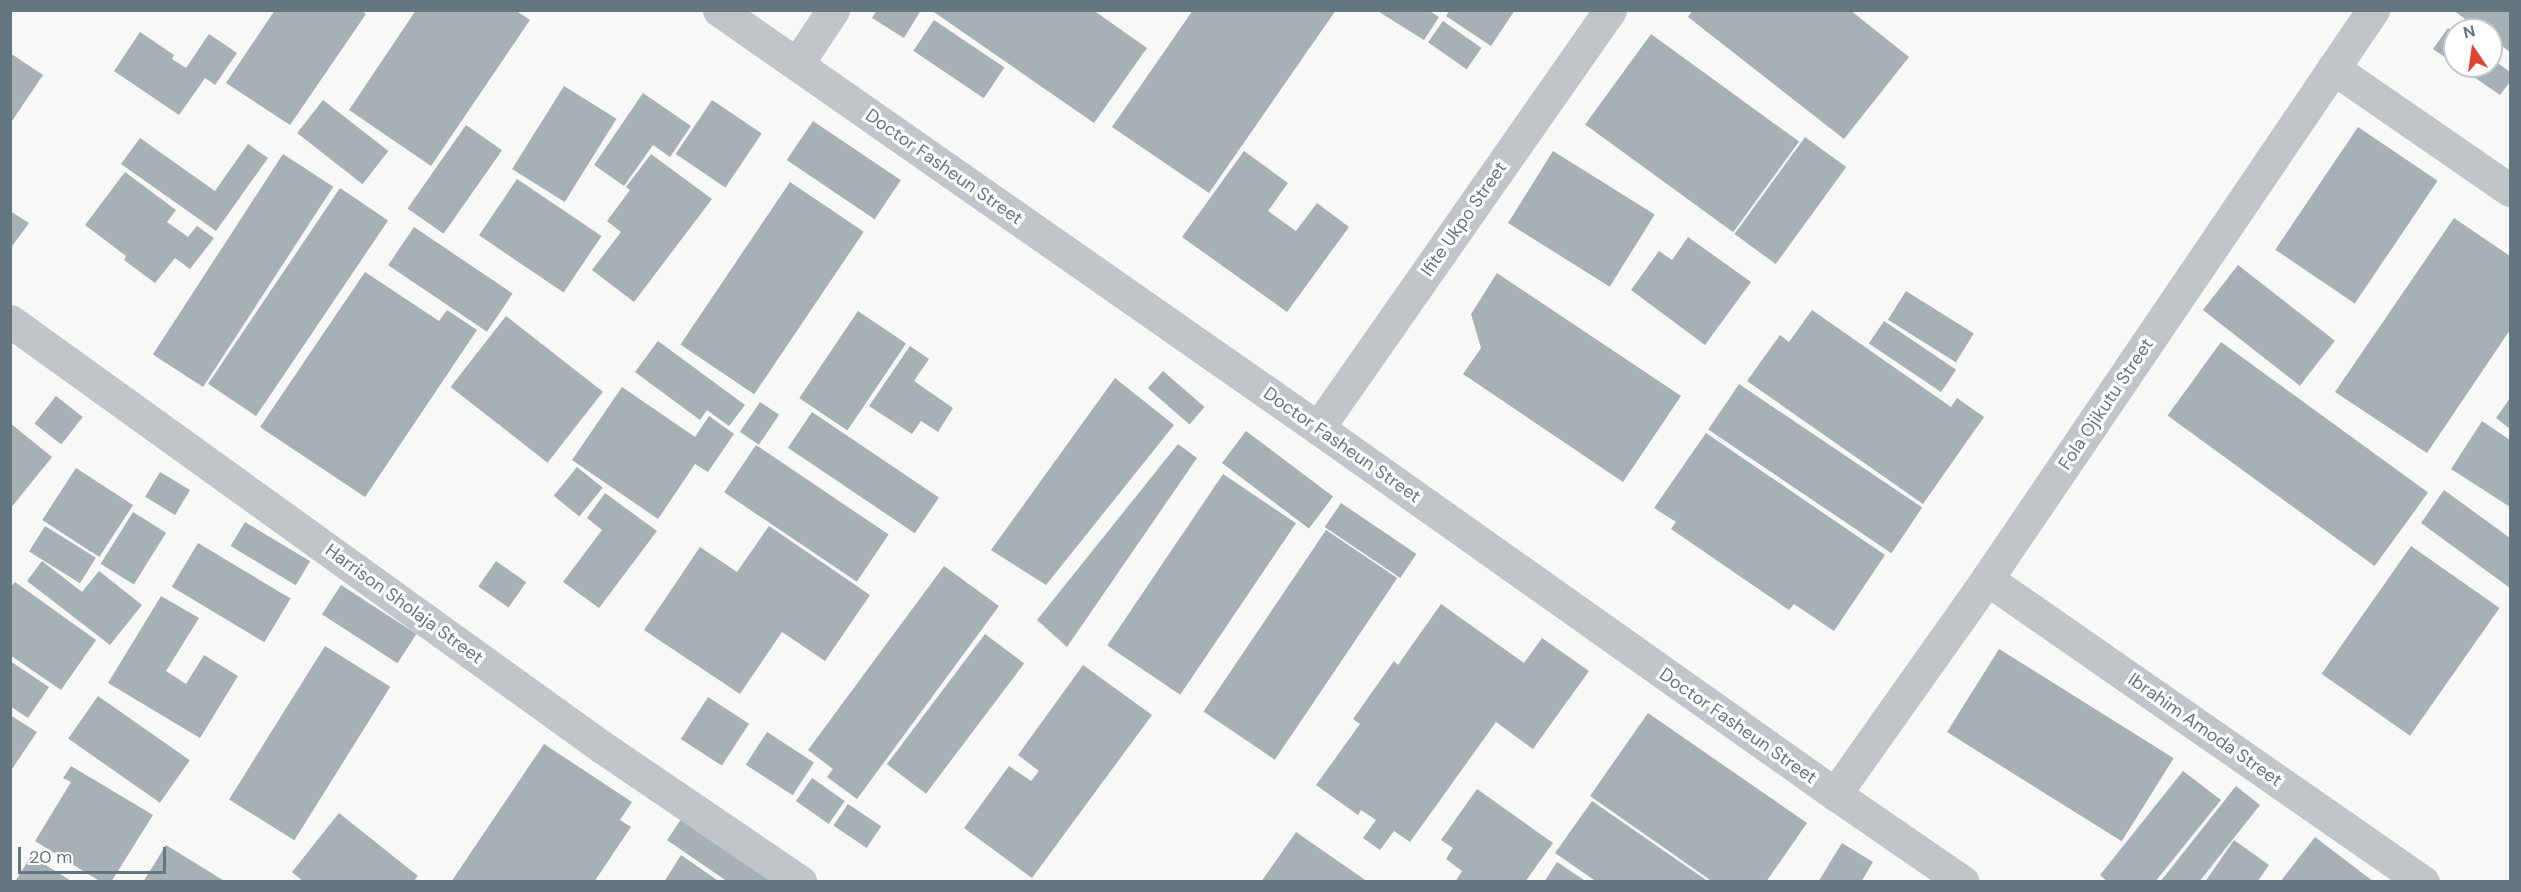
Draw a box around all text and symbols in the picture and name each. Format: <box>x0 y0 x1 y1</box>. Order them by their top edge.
north arrow <box>2443 18 2503 78</box>
text: N <box>2461 20 2477 43</box>
street label: Doctor Fasheun Street <box>861 105 1027 229</box>
street label: Ifite Ukpo Street <box>1417 158 1511 280</box>
street label: Fola Ojikutu Street <box>2054 334 2158 474</box>
street label: Doctor Fasheun Street <box>1259 383 1425 507</box>
street label: Harrison Sholaja Street <box>321 539 487 669</box>
street label: Doctor Fasheun Street <box>1655 664 1821 788</box>
street label: Ibrahim Amoda Street <box>2124 669 2286 791</box>
scale bar <box>21 835 170 873</box>
text: 20 m <box>29 845 72 869</box>

